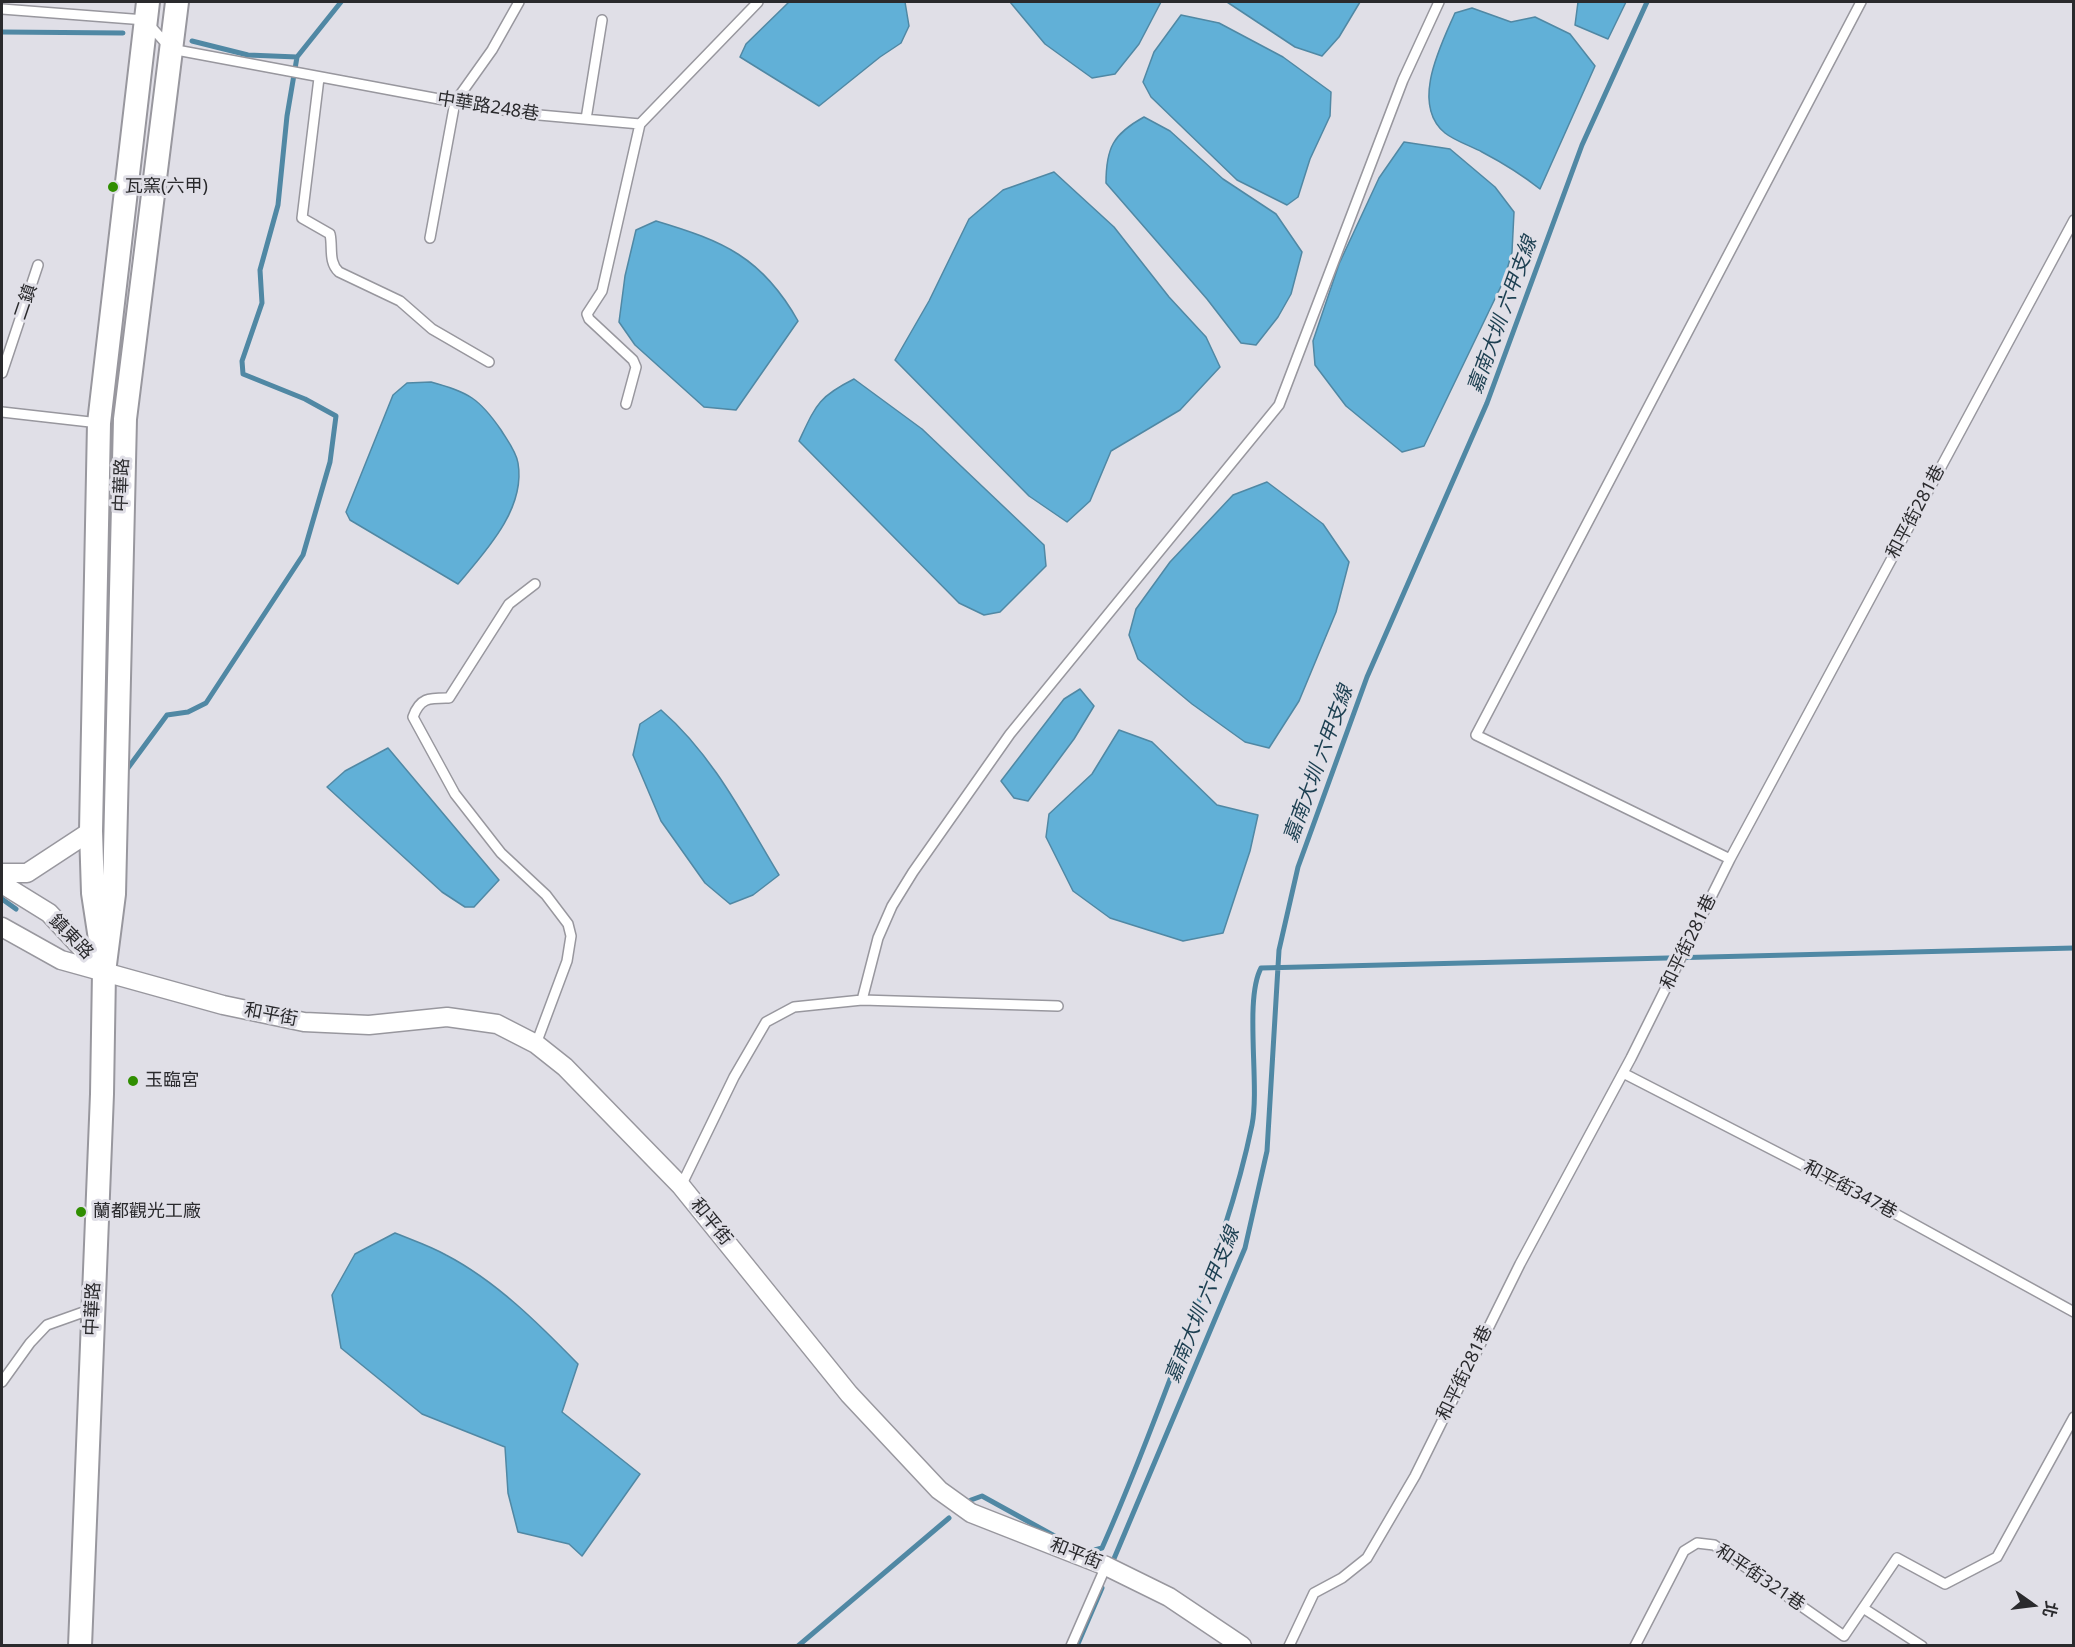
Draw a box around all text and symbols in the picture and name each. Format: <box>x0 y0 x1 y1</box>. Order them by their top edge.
street label: 中華路248巷 <box>435 88 541 126</box>
place label: 瓦窯(六甲) <box>125 176 208 198</box>
marker: 瓦窯(六甲) <box>106 180 120 194</box>
water label: 嘉南大圳 六甲支線 <box>1463 233 1543 397</box>
street label: 二鎮 <box>10 281 42 323</box>
street label: 中華路 <box>110 458 134 512</box>
street label: 和平街281巷 <box>1882 462 1950 562</box>
water label: 嘉南大圳 六甲支線 <box>1279 682 1359 846</box>
street label: 和平街281巷 <box>1657 891 1721 993</box>
street label: 鎮東路 <box>44 910 98 964</box>
street label: 和平街 <box>242 999 300 1031</box>
place label: 玉臨宮 <box>145 1070 199 1092</box>
marker: 玉臨宮 <box>126 1074 140 1088</box>
street label: 和平街347巷 <box>1800 1156 1900 1224</box>
street label: 和平街 <box>686 1194 736 1250</box>
place label: 蘭都觀光工廠 <box>93 1201 201 1223</box>
marker: 蘭都觀光工廠 <box>74 1205 88 1219</box>
water label: 嘉南大圳 六甲支線 <box>1161 1224 1245 1386</box>
street label: 中華路 <box>81 1281 105 1337</box>
street label: 和平街281巷 <box>1433 1322 1497 1424</box>
street label: 和平街 <box>1047 1534 1105 1574</box>
street label: 和平街321巷 <box>1711 1540 1809 1616</box>
north arrow <box>2003 1575 2063 1635</box>
text: 北 <box>2038 1599 2063 1620</box>

